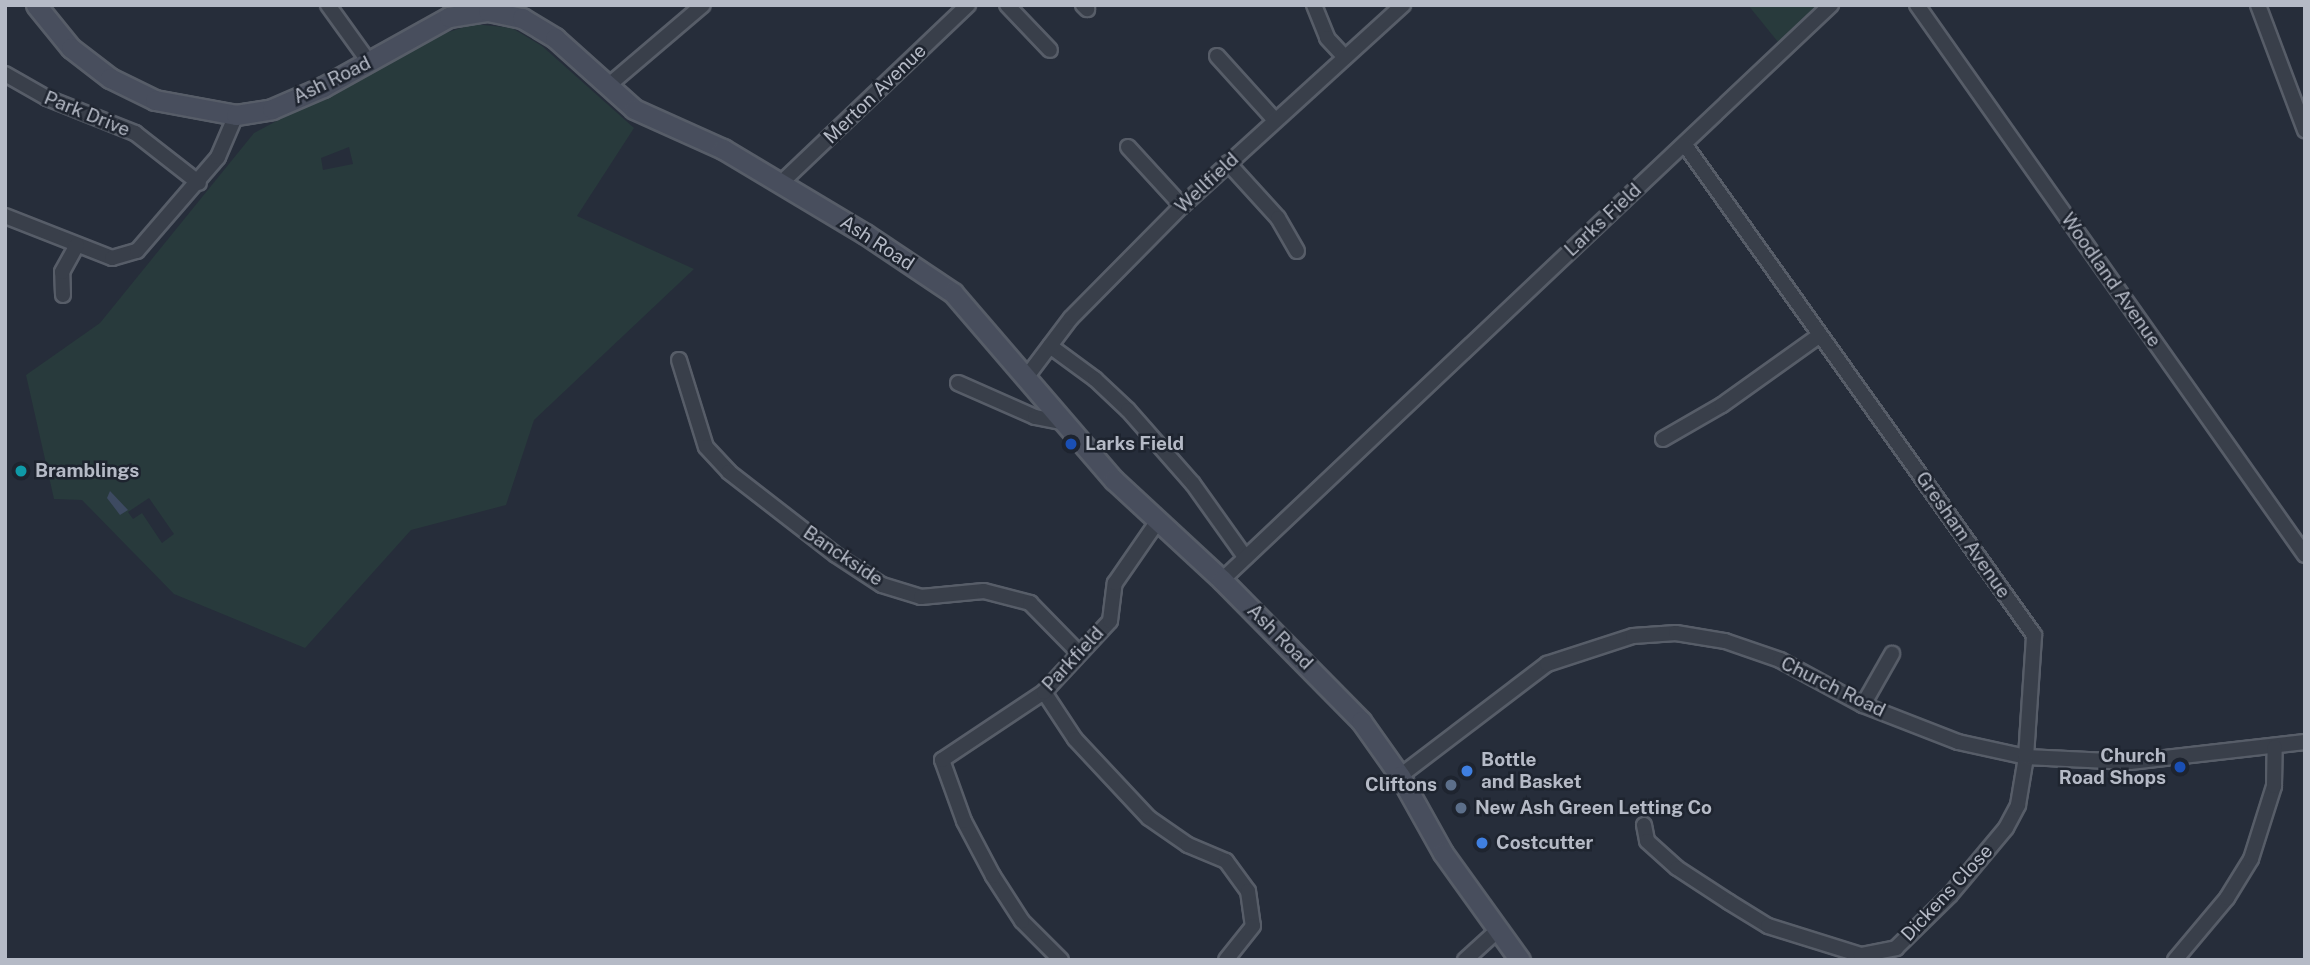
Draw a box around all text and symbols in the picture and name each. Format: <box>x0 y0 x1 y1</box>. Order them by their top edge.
street label: Merton Avenue <box>819 39 931 149</box>
street label: Ash Road <box>290 51 374 109</box>
street label: Park Drive <box>41 86 133 142</box>
street label: Wellfield <box>1171 148 1243 218</box>
street label: Larks Field <box>1560 179 1646 261</box>
street label: Woodland Avenue <box>2056 209 2166 351</box>
street label: Ash Road <box>836 211 918 275</box>
place label: Larks Field <box>1085 433 1184 455</box>
marker: Larks Field <box>1063 436 1079 452</box>
place label: Bramblings <box>35 460 139 482</box>
marker: Bramblings <box>13 463 29 479</box>
street label: Gresham Avenue <box>1911 467 2015 603</box>
street label: Banckside <box>799 521 887 591</box>
street label: Ash Road <box>1242 599 1318 675</box>
street label: Parkfield <box>1037 622 1109 696</box>
street label: Church Road <box>1777 652 1889 722</box>
place label: Church Road Shops <box>2059 745 2166 789</box>
place label: Bottle and Basket <box>1481 749 1582 793</box>
marker: Church Road Shops <box>2172 759 2188 775</box>
marker: Bottle and Basket <box>1459 763 1475 779</box>
place label: Cliftons <box>1365 774 1437 796</box>
marker: Cliftons <box>1443 777 1459 793</box>
place label: New Ash Green Letting Co <box>1475 797 1712 819</box>
marker: New Ash Green Letting Co <box>1453 800 1469 816</box>
place label: Costcutter <box>1496 832 1593 854</box>
marker: Costcutter <box>1474 835 1490 851</box>
street label: Dickens Close <box>1897 840 1997 946</box>

